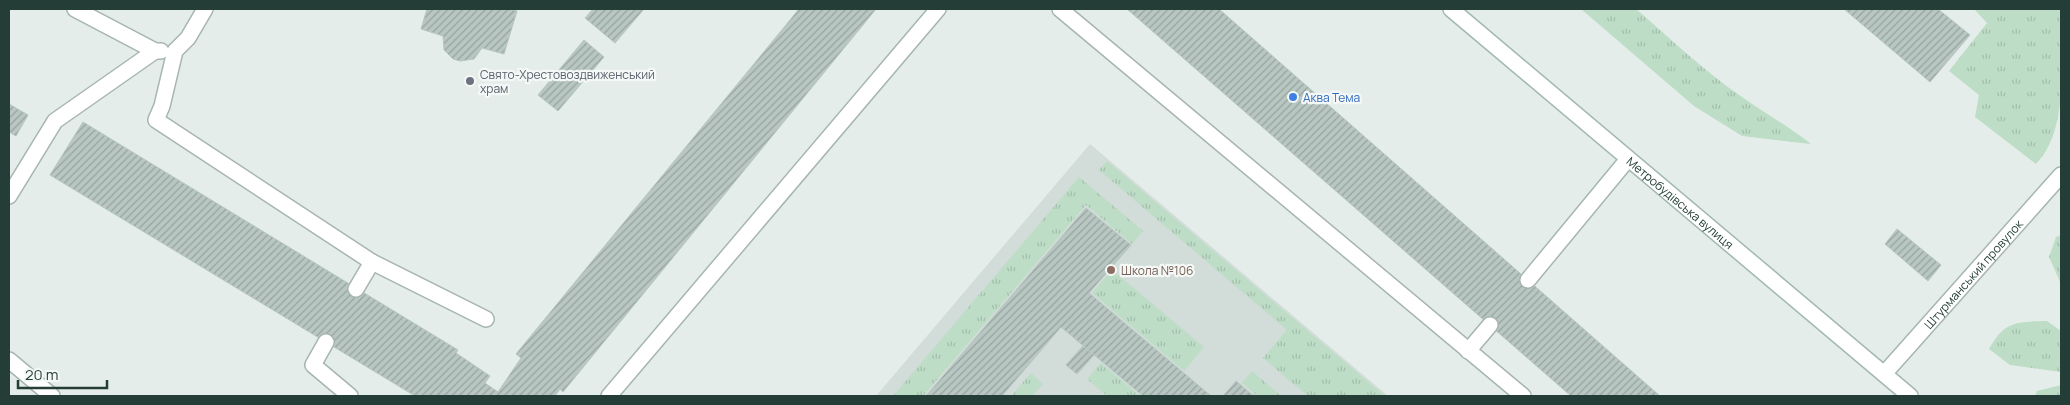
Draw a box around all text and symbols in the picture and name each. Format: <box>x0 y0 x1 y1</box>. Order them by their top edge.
place label: Свято-Хрестовоздвиженський храм <box>480 66 655 97</box>
marker: Свято-Хрестовоздвиженський храм <box>464 75 476 87</box>
place label: Аква Тема <box>1303 89 1360 106</box>
marker: Аква Тема <box>1287 91 1299 103</box>
street label: Метробудівська вулиця <box>1623 152 1737 252</box>
street label: Штурманський провулок <box>1920 215 2027 332</box>
place label: Школа №106 <box>1121 262 1194 279</box>
marker: Школа №106 <box>1105 264 1117 276</box>
scale bar <box>18 358 106 390</box>
text: 20 m <box>25 364 58 385</box>

